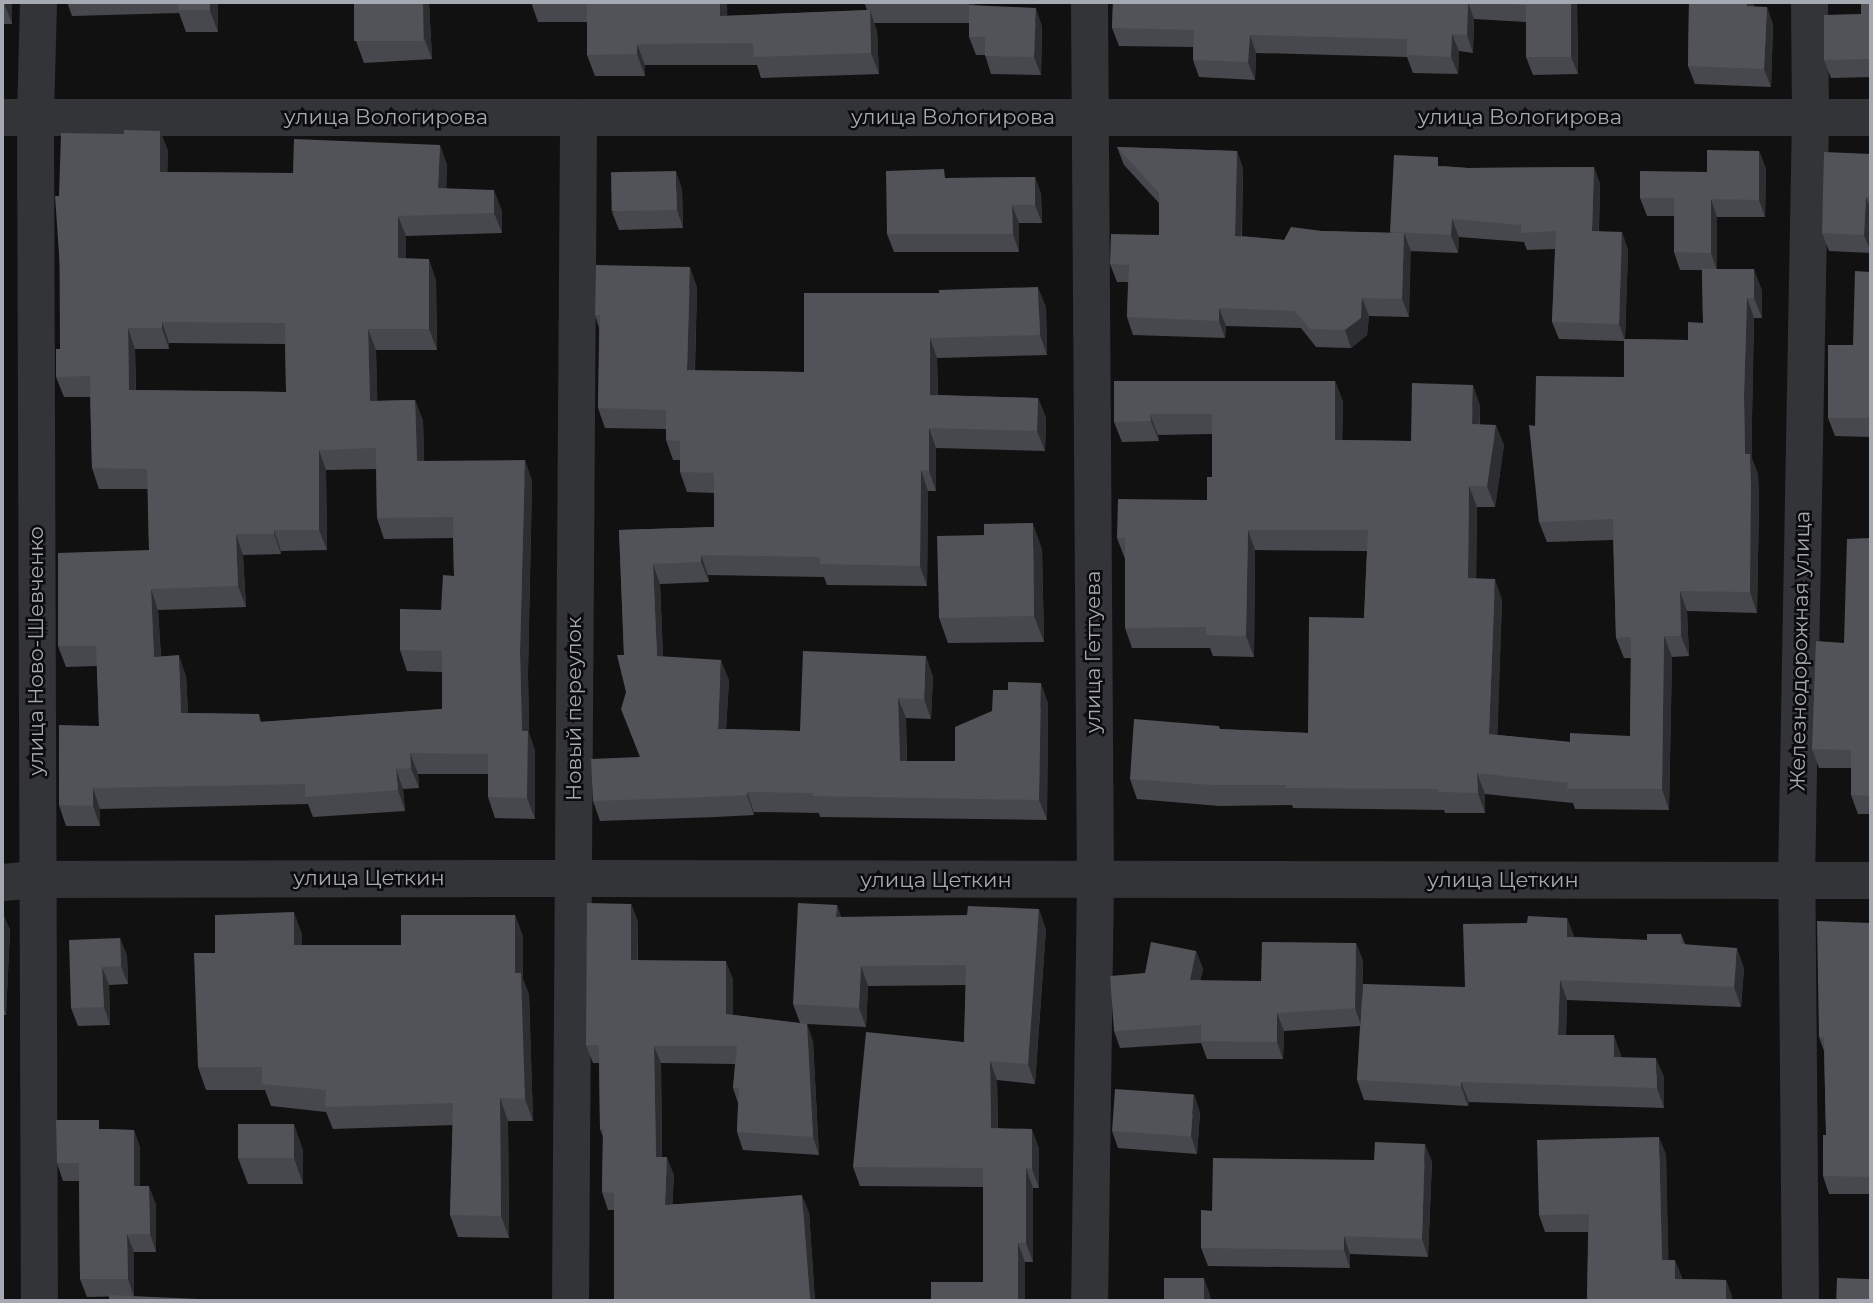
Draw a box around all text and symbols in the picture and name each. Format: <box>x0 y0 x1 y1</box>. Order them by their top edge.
street label: улица Вологирова <box>284 104 488 130</box>
street label: улица Вологирова <box>851 104 1055 130</box>
street label: улица Вологирова <box>1418 104 1622 130</box>
street label: Железнодорожная улица <box>1785 511 1815 791</box>
street label: улица Ново-Шевченко <box>23 526 49 776</box>
street label: улица Геттуева <box>1080 571 1106 733</box>
street label: Новый переулок <box>561 617 587 801</box>
street label: улица Цеткин <box>293 865 445 891</box>
street label: улица Цеткин <box>860 867 1012 893</box>
street label: улица Цеткин <box>1427 867 1579 893</box>

